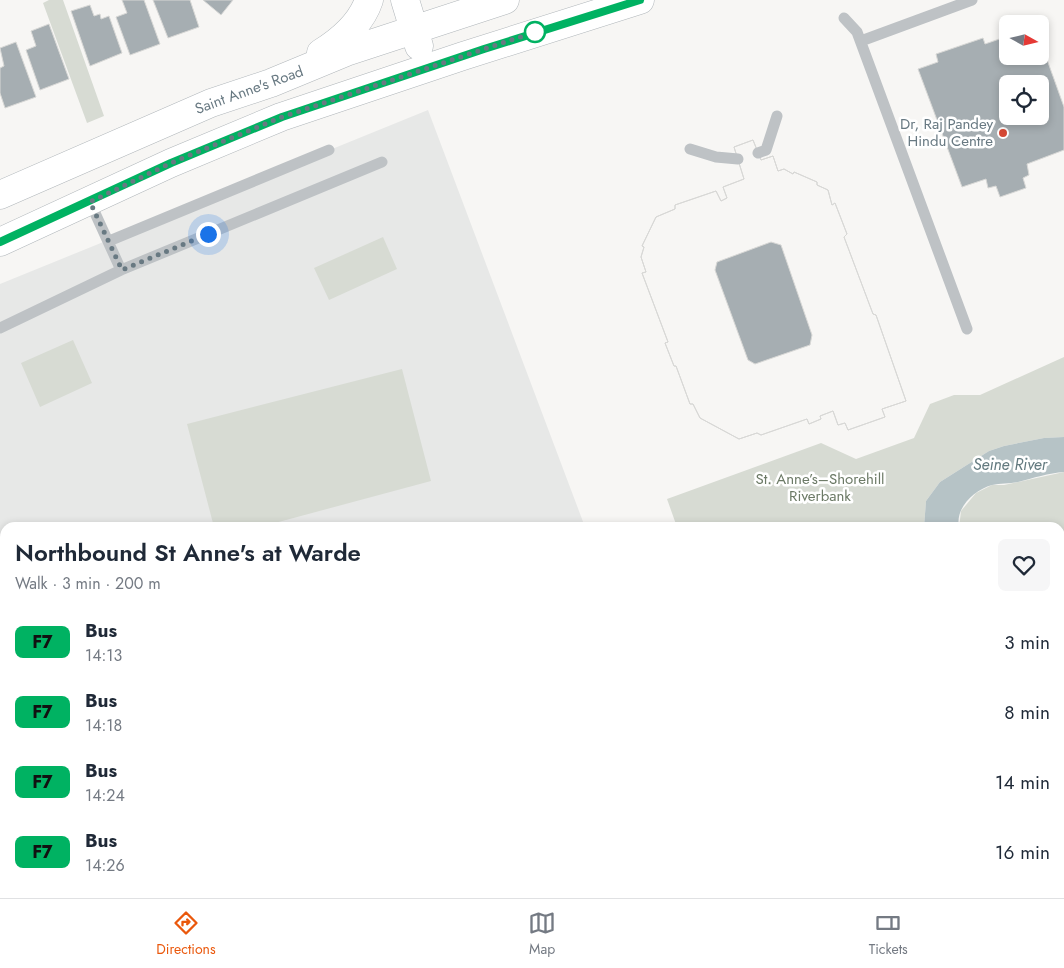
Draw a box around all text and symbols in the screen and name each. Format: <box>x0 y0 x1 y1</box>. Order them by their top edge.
north arrow <box>999 15 1049 65</box>
map controls <box>999 15 1049 125</box>
unlabelled marker <box>524 21 546 43</box>
street label: Saint Anne's Road <box>192 60 306 120</box>
button: locate <box>999 75 1049 125</box>
place label: Dr, Raj Pandey Hindu Centre <box>900 113 993 152</box>
marker: Dr, Raj Pandey Hindu Centre <box>997 127 1009 139</box>
your location <box>196 222 221 247</box>
water label: Seine River <box>973 453 1049 476</box>
park label: St. Anne’s–Shorehill Riverbank <box>755 468 885 507</box>
text: Northbound St Anne's at Warde <box>15 535 361 570</box>
button: heart <box>998 539 1050 591</box>
text: Walk · 3 min · 200 m <box>15 572 161 595</box>
text: Bus <box>85 617 117 644</box>
text: F7 <box>32 629 53 655</box>
text: 3 min <box>1004 629 1050 656</box>
text: 14:13 <box>85 644 122 667</box>
text: Bus <box>85 687 117 714</box>
text: F7 <box>32 699 53 725</box>
text: 8 min <box>1004 699 1050 726</box>
text: 14:18 <box>85 714 122 737</box>
text: Bus <box>85 757 117 784</box>
text: F7 <box>32 769 53 795</box>
text: 14 min <box>995 769 1050 796</box>
text: 14:24 <box>85 784 125 807</box>
text: Bus <box>85 827 117 854</box>
text: F7 <box>32 839 53 865</box>
text: 16 min <box>995 839 1050 866</box>
text: 14:26 <box>85 854 125 877</box>
tab: Directions <box>156 909 216 959</box>
tab: Map <box>528 909 556 959</box>
tab: Tickets <box>869 909 908 959</box>

